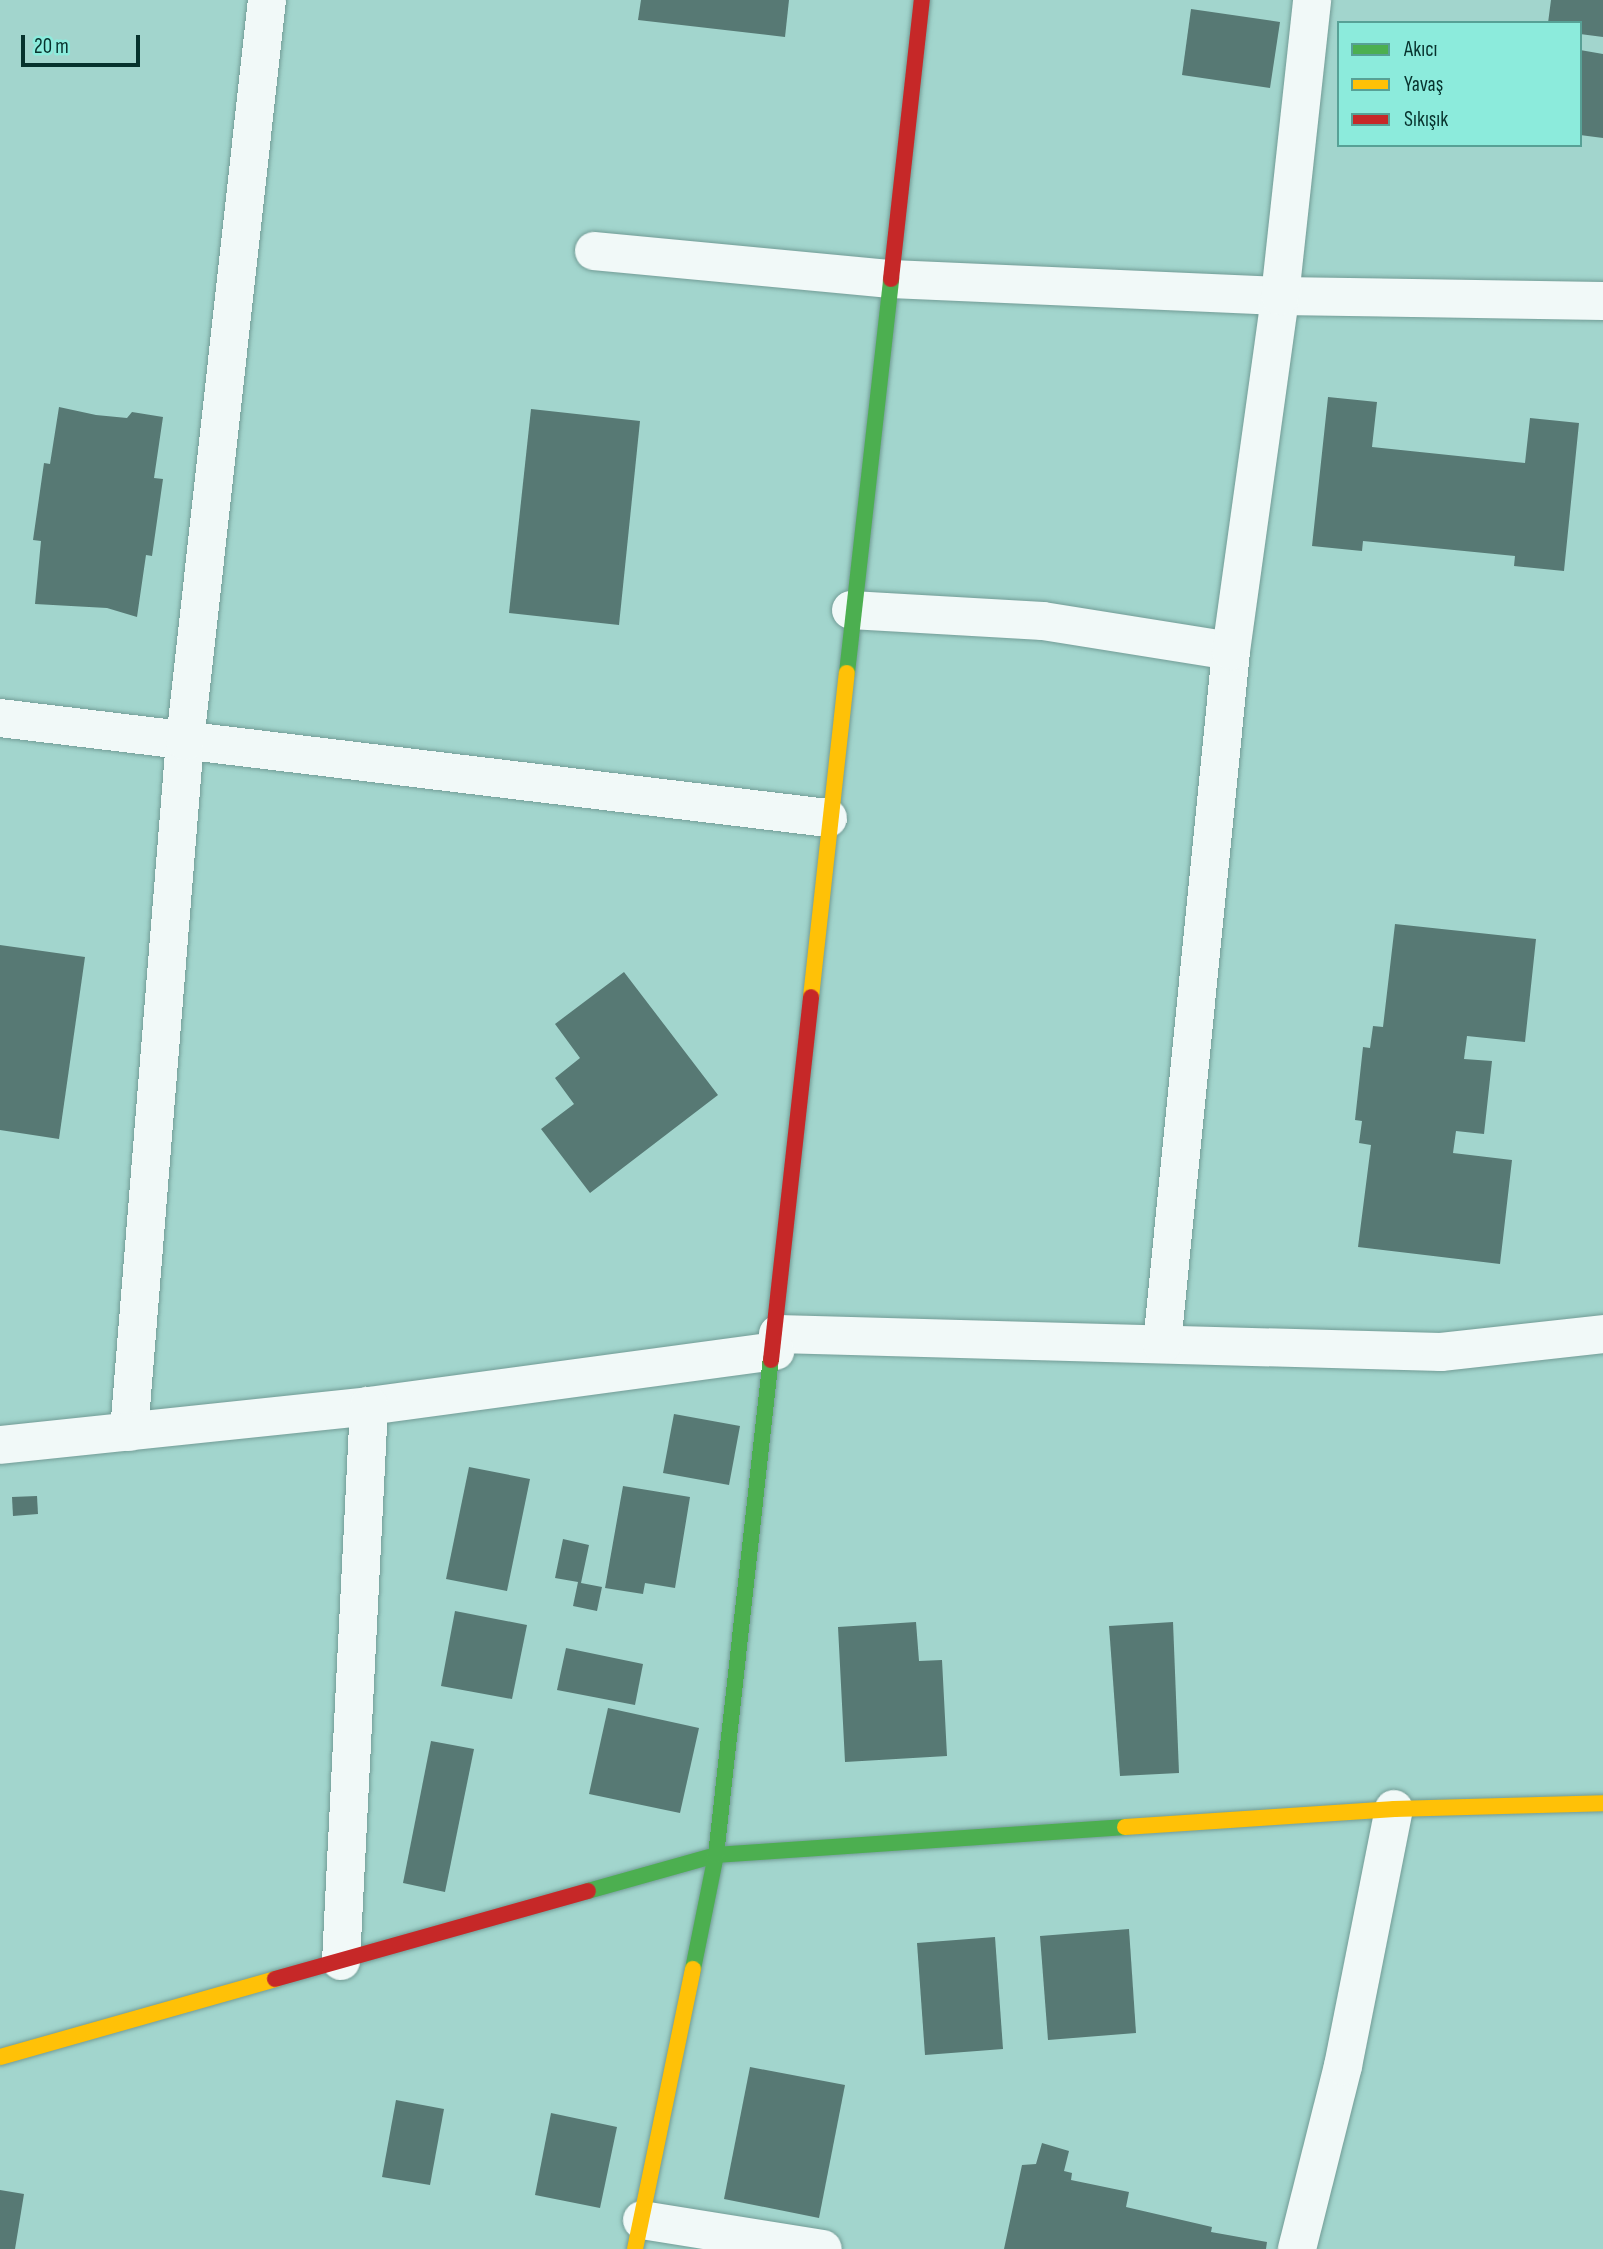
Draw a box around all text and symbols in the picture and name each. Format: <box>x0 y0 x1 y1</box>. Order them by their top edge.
scale bar <box>24 21 144 65</box>
legend <box>1337 21 1582 147</box>
text: 20 m <box>34 34 69 59</box>
text: Akıcı <box>1404 37 1437 62</box>
text: Yavaş <box>1404 72 1443 97</box>
text: Sıkışık <box>1404 107 1448 132</box>

